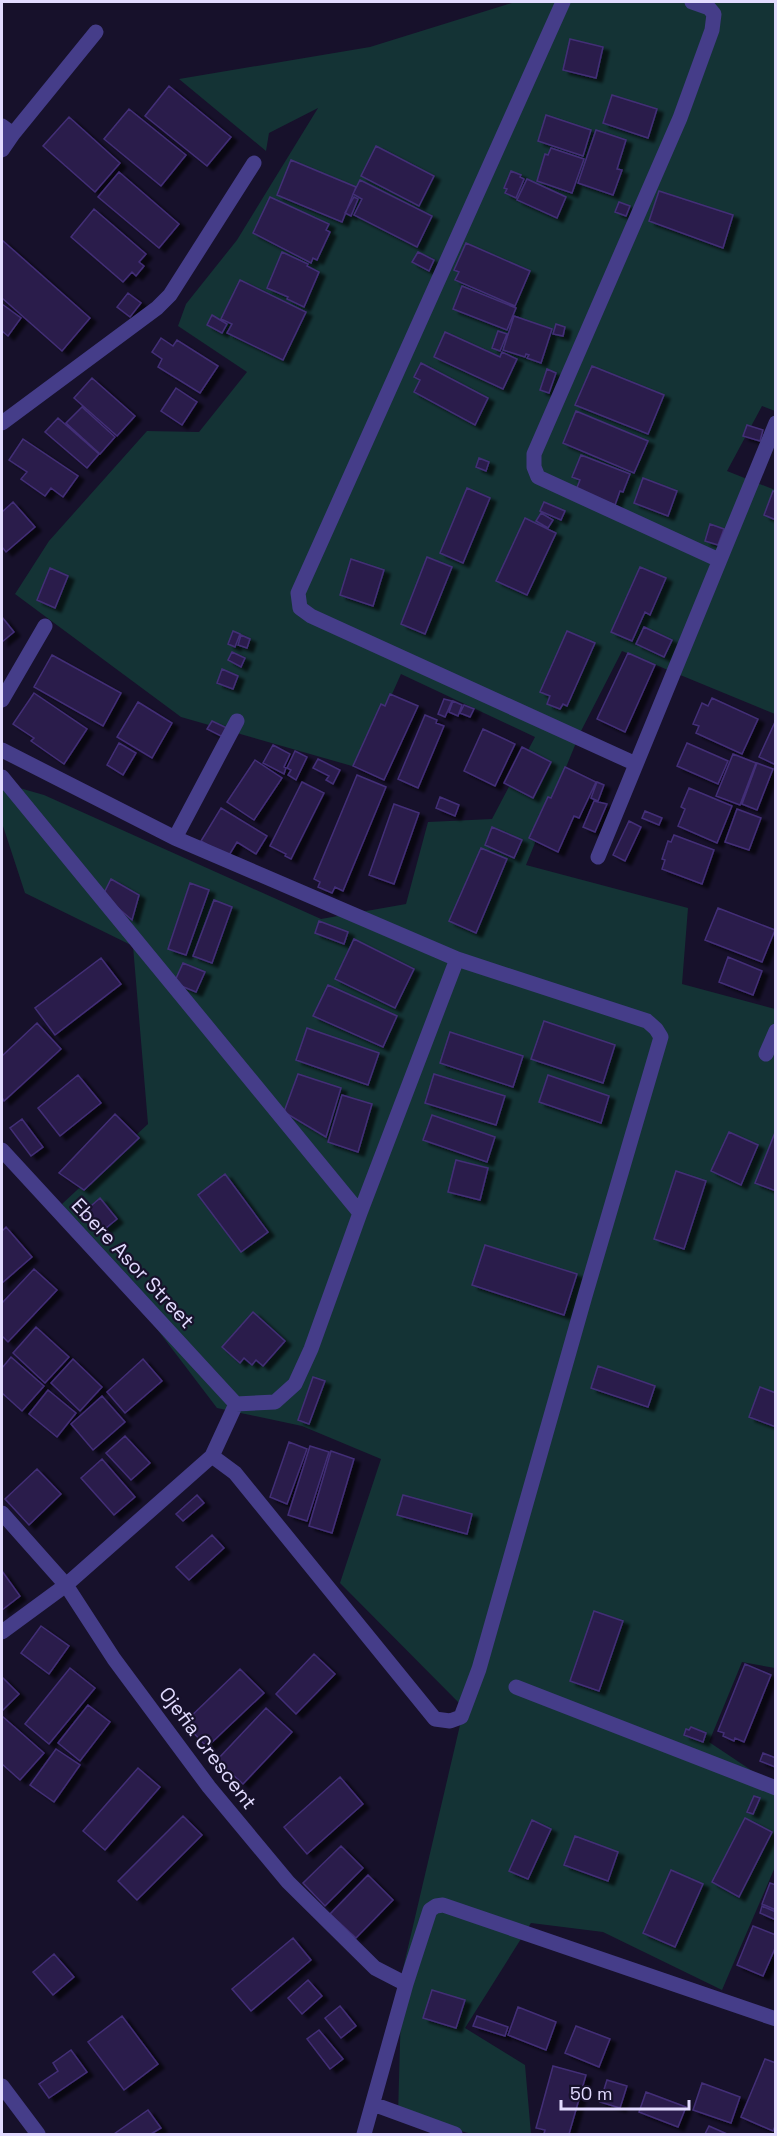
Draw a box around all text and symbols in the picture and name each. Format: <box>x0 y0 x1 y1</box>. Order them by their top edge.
street label: Ebere Asor Street <box>66 1192 200 1334</box>
street label: Ojefia Crescent <box>153 1681 263 1815</box>
scale bar <box>561 2073 688 2111</box>
text: 50 m <box>570 2082 612 2105</box>

